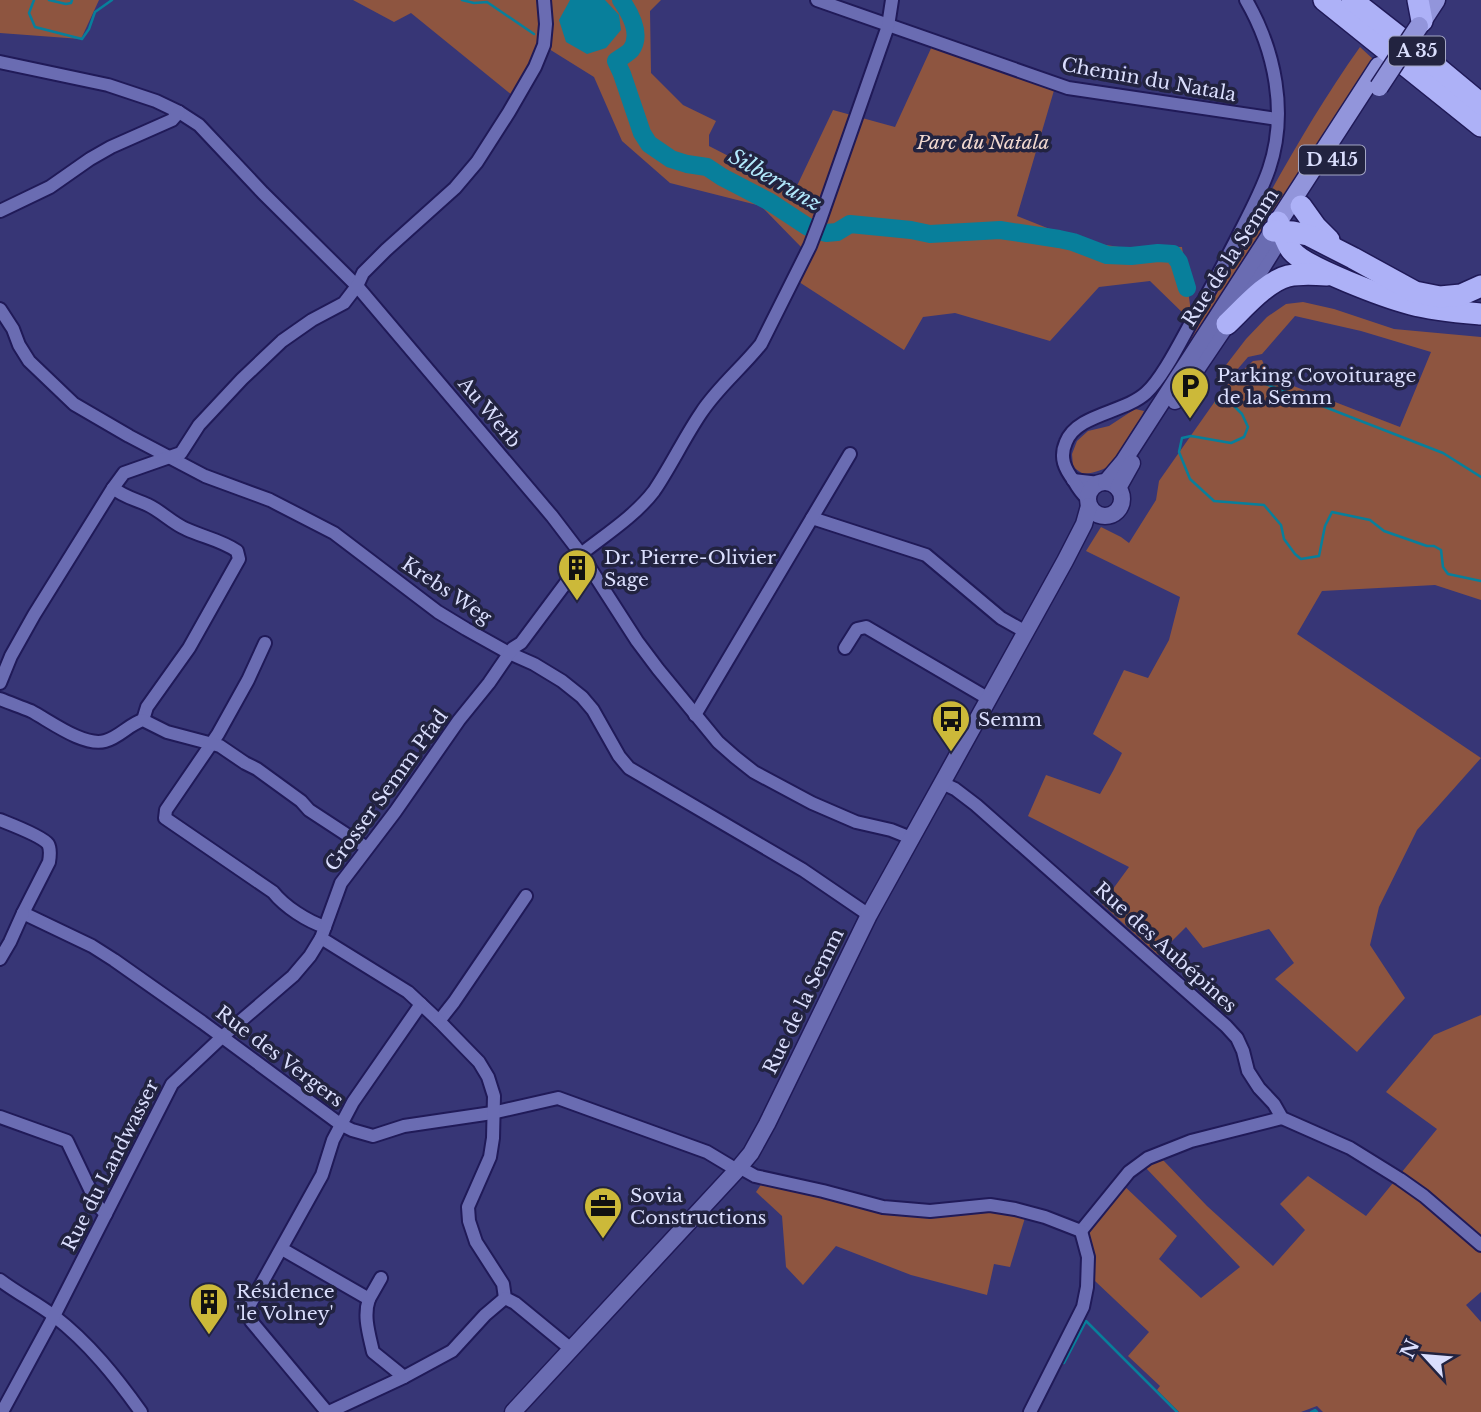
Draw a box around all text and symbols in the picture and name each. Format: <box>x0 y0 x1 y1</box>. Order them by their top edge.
road number: A 35 <box>1389 36 1445 66</box>
street label: Chemin du Natala <box>1060 53 1239 106</box>
park label: Parc du Natala <box>916 131 1050 154</box>
water label: Silberrunz <box>724 143 826 217</box>
road number: D 415 <box>1299 146 1365 174</box>
street label: Rue de la Semm <box>1177 184 1283 330</box>
place label: Parking Covoiturage de la Semm <box>1217 364 1416 409</box>
parking icon: Parking Covoiturage de la Semm <box>1169 365 1211 420</box>
street label: Au Werb <box>453 372 526 452</box>
place label: Dr. Pierre-Olivier Sage <box>604 546 776 591</box>
building icon: Dr. Pierre-Olivier Sage <box>556 547 598 602</box>
street label: Krebs Weg <box>397 552 497 629</box>
bus stop icon: Semm <box>930 698 972 753</box>
street label: Grosser Semm Pfad <box>320 705 453 875</box>
place label: Semm <box>978 708 1042 731</box>
street label: Rue des Aubépines <box>1090 877 1242 1017</box>
street label: Rue de la Semm <box>758 925 849 1078</box>
street label: Rue des Vergers <box>211 1001 348 1112</box>
street label: Rue du Landwasser <box>57 1076 164 1255</box>
place label: Sovia Constructions <box>630 1184 766 1229</box>
office icon: Sovia Constructions <box>582 1185 624 1240</box>
place label: Résidence 'le Volney' <box>236 1280 335 1325</box>
building icon: Résidence 'le Volney' <box>188 1281 230 1336</box>
north arrow <box>1390 1321 1460 1391</box>
text: N <box>1396 1336 1424 1362</box>

